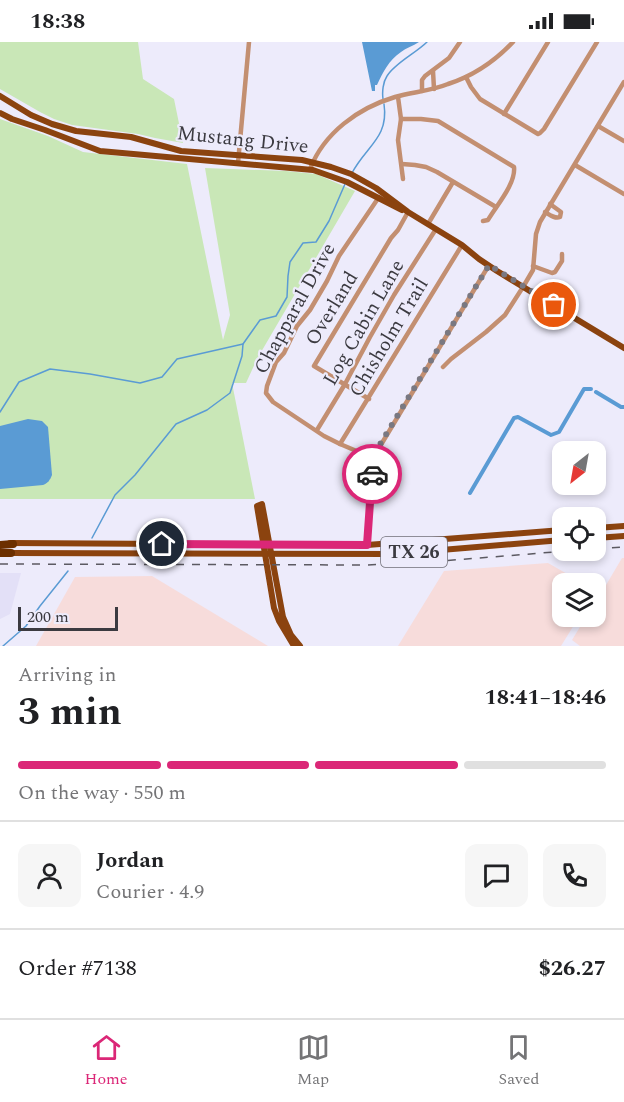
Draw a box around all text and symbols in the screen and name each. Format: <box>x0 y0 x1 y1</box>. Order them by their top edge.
text: 18:38 <box>30 5 85 38</box>
street label: Mustang Drive <box>176 118 310 162</box>
street label: Chapparal Drive <box>246 237 343 380</box>
street label: Log Cabin Lane <box>316 254 412 391</box>
street label: Overland <box>298 266 366 351</box>
street label: Chisholm Trail <box>341 272 436 403</box>
pin <box>528 279 579 330</box>
icon: bag <box>537 288 570 321</box>
north arrow <box>552 441 606 495</box>
map controls <box>552 441 606 627</box>
courier <box>342 444 402 504</box>
icon: car <box>356 458 389 491</box>
button: locate <box>552 507 606 561</box>
pin <box>136 518 187 569</box>
icon: home <box>145 527 178 560</box>
road number: TX 26 <box>381 537 447 567</box>
button: layers <box>552 573 606 627</box>
scale bar <box>18 604 118 632</box>
text: 200 m <box>27 605 69 629</box>
text: Arriving in <box>18 660 116 690</box>
text: 18:41–18:46 <box>484 681 606 714</box>
text: 3 min <box>18 683 122 742</box>
text: On the way · 550 m <box>18 778 186 808</box>
button: person <box>18 844 81 907</box>
text: Jordan <box>96 844 164 877</box>
button: chat <box>465 844 528 907</box>
button: phone <box>543 844 606 907</box>
text: Courier · 4.9 <box>96 877 204 907</box>
text: Order #7138 <box>18 952 137 985</box>
text: $26.27 <box>538 952 606 985</box>
tab: Home <box>84 1031 128 1091</box>
tab: Map <box>297 1031 330 1091</box>
tab: Saved <box>498 1031 540 1091</box>

